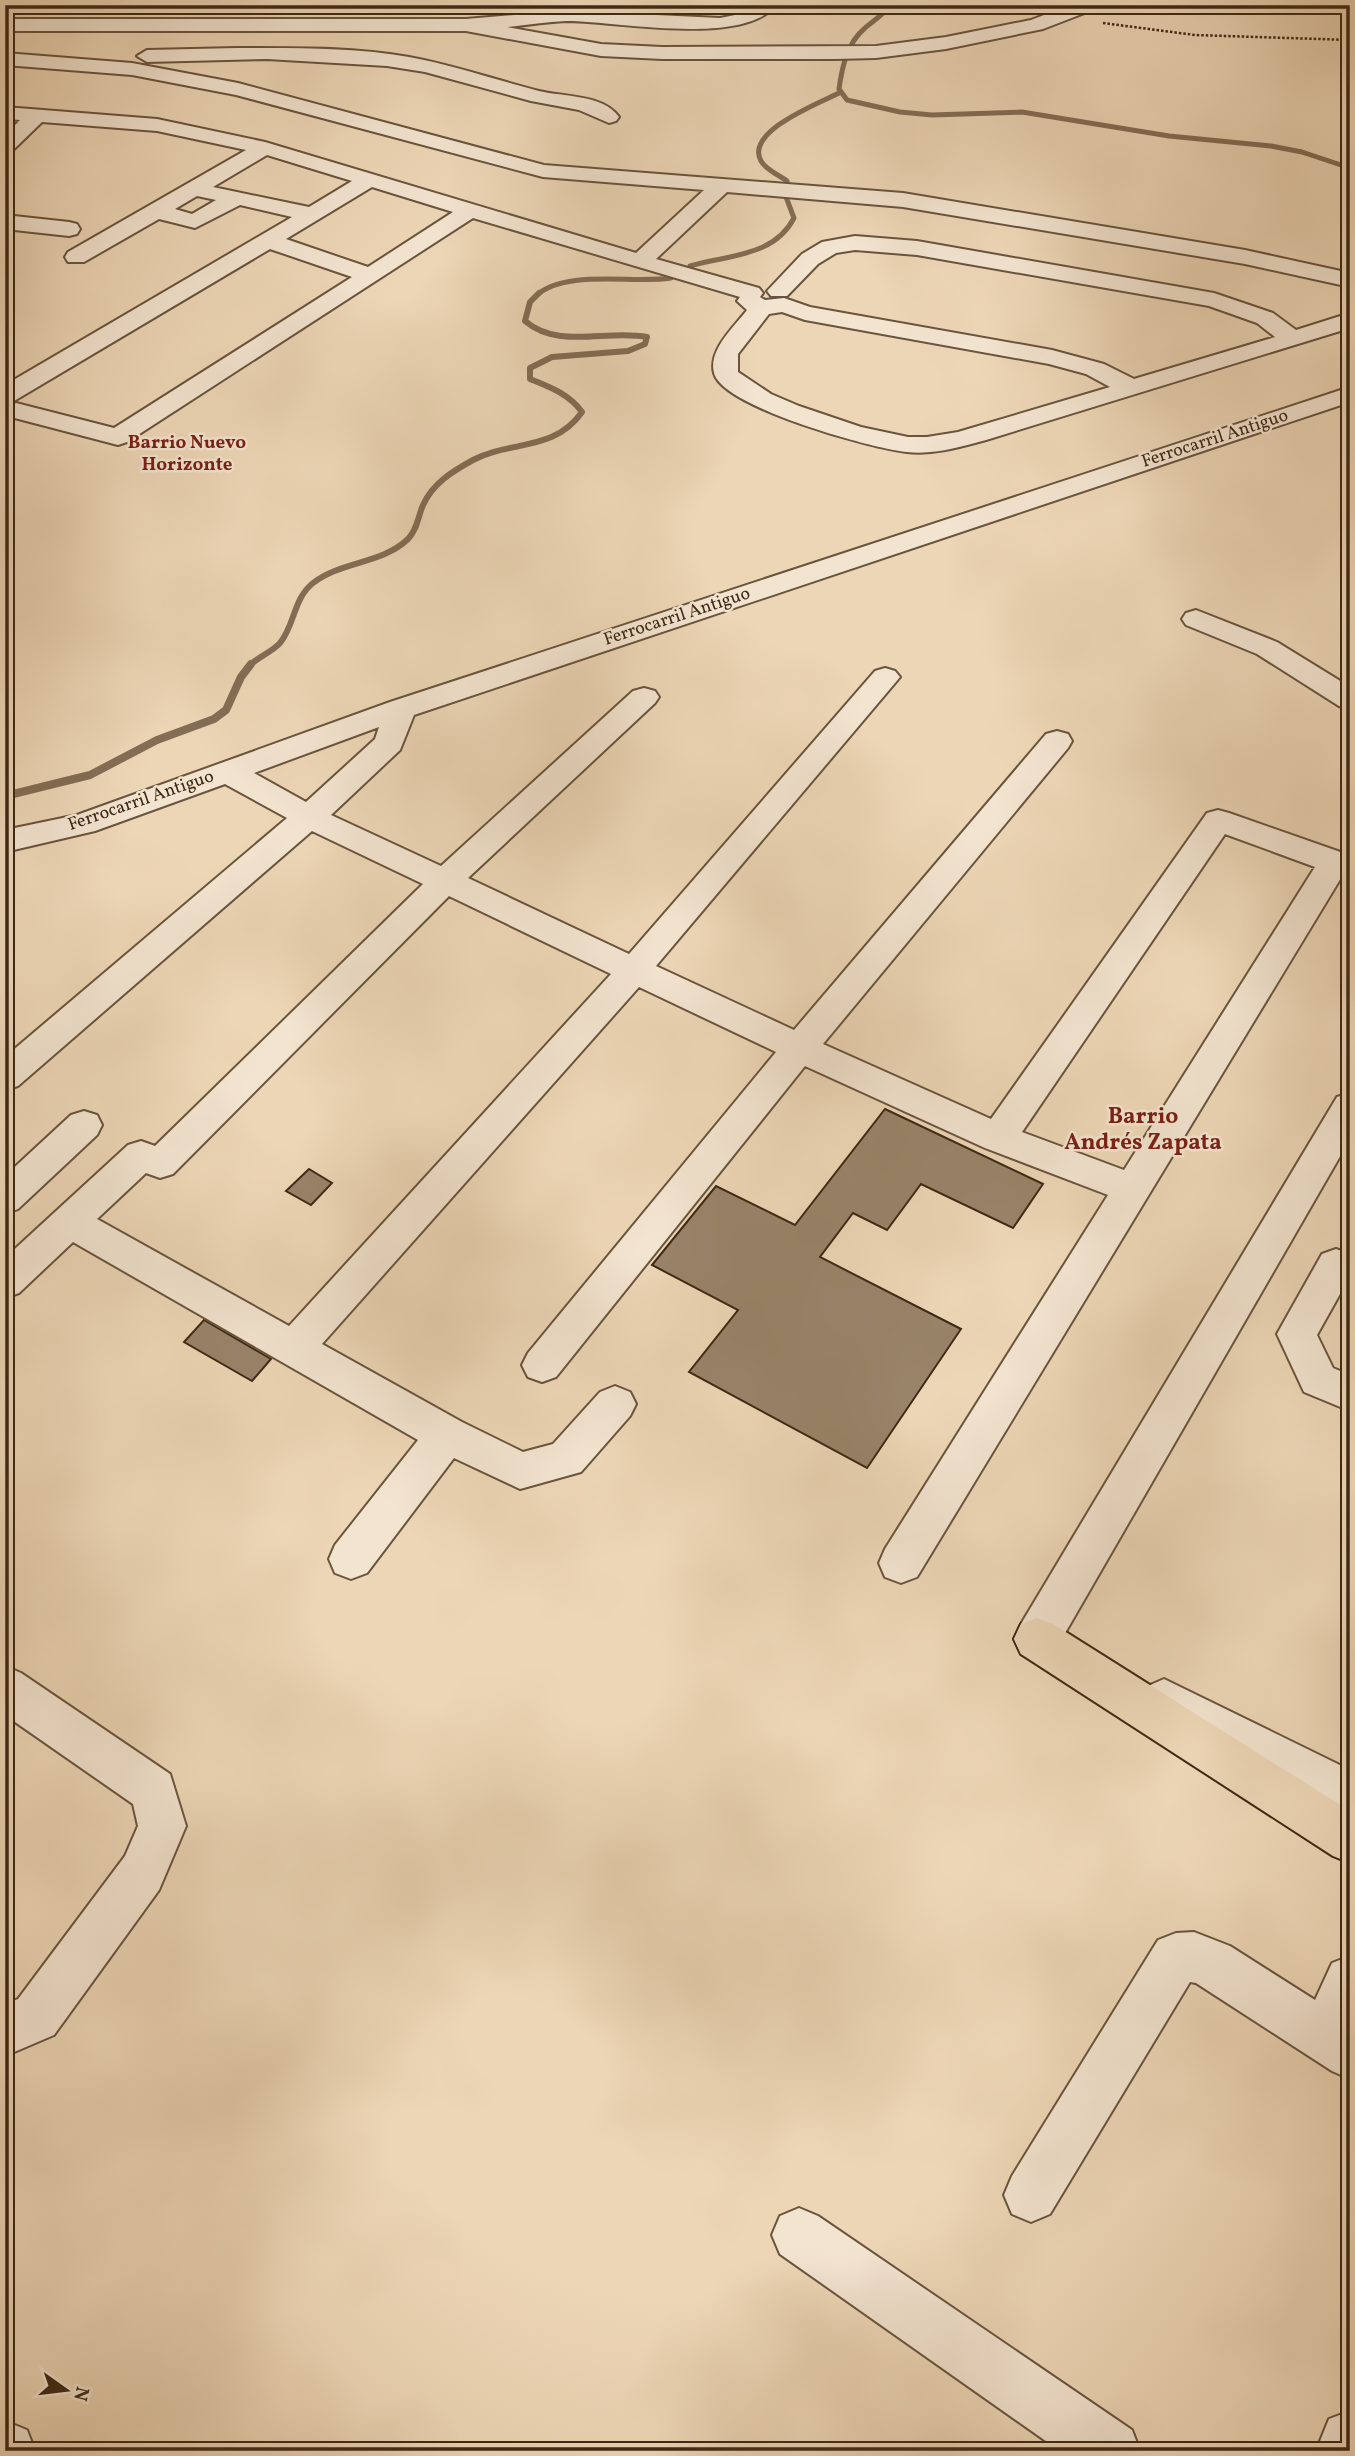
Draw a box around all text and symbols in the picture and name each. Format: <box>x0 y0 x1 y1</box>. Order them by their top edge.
street label: Ferrocarril Antiguo <box>1138 403 1292 475</box>
district label: Barrio Nuevo Horizonte <box>128 430 246 478</box>
street label: Ferrocarril Antiguo <box>600 581 754 653</box>
street label: Ferrocarril Antiguo <box>65 764 217 838</box>
district label: Barrio Andrés Zapata <box>1064 1101 1222 1159</box>
north arrow <box>32 2354 102 2424</box>
text: N <box>66 2384 95 2404</box>

